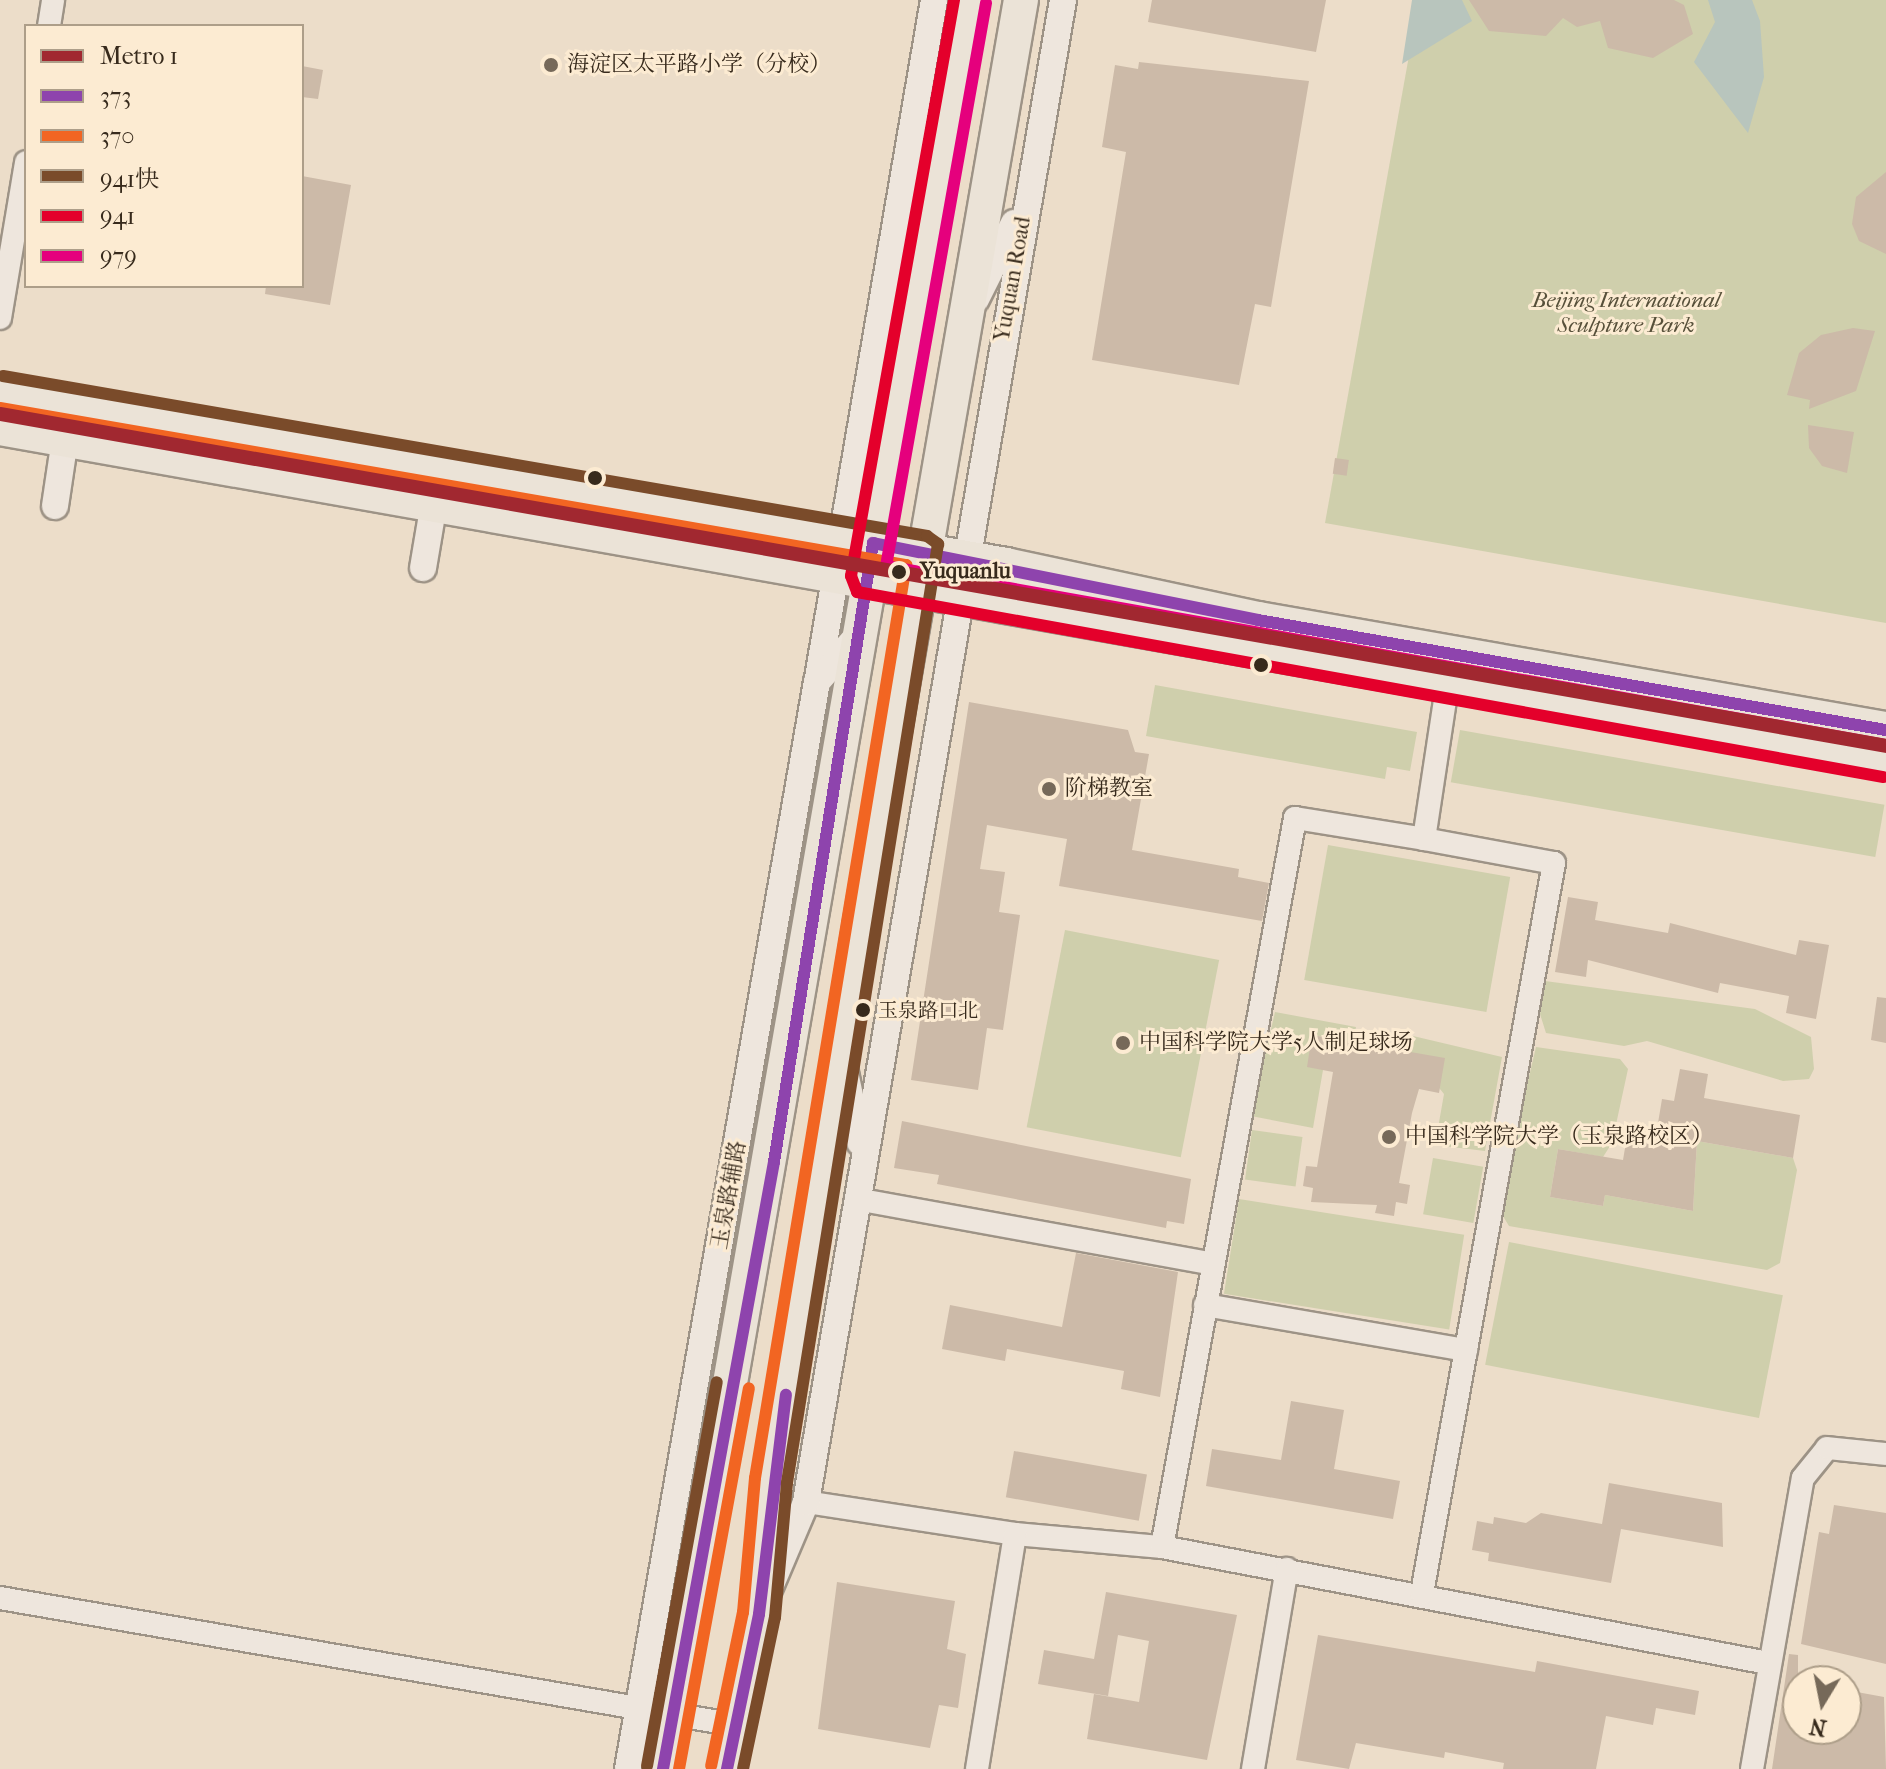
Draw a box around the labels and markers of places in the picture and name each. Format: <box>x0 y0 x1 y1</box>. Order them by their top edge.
place label: 海淀区太平路小学（分校） <box>567 52 831 78</box>
marker: 海淀区太平路小学（分校） <box>542 56 560 74</box>
unlabelled marker <box>587 470 603 486</box>
marker: Yuquanlu <box>885 558 913 586</box>
place label: Yuquanlu <box>920 559 1011 585</box>
unlabelled marker <box>1253 657 1269 673</box>
place label: 阶梯教室 <box>1065 776 1153 802</box>
marker: 阶梯教室 <box>1040 780 1058 798</box>
place label: 玉泉路口北 <box>878 998 978 1022</box>
marker: 玉泉路口北 <box>855 1002 871 1018</box>
place label: 中国科学院大学5人制足球场 <box>1139 1030 1413 1056</box>
marker: 中国科学院大学5人制足球场 <box>1114 1034 1132 1052</box>
place label: 中国科学院大学（玉泉路校区） <box>1405 1124 1713 1150</box>
marker: 中国科学院大学（玉泉路校区） <box>1380 1128 1398 1146</box>

